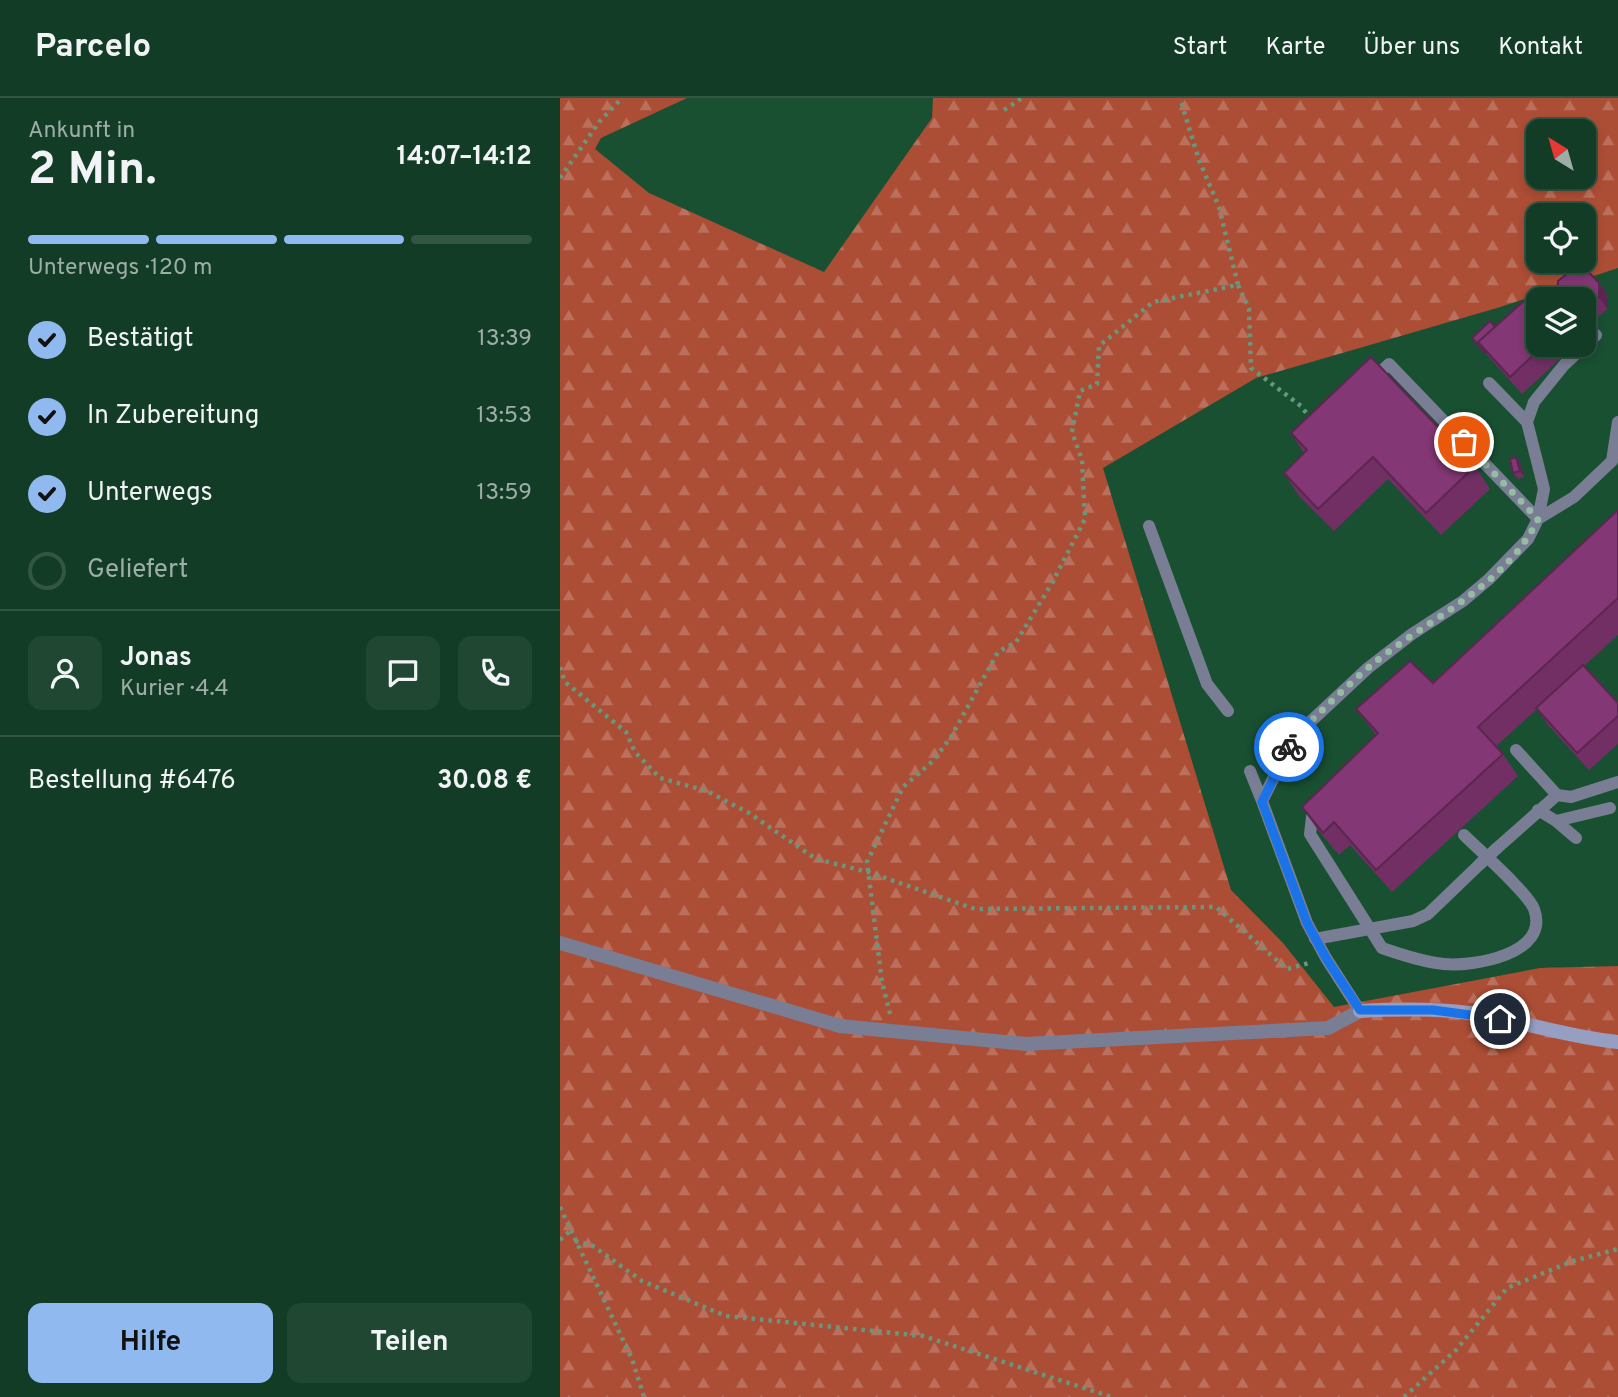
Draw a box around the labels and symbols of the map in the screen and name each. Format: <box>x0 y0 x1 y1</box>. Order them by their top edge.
north arrow <box>1526 119 1596 189</box>
pin <box>1434 412 1494 472</box>
courier <box>1254 712 1324 782</box>
pin <box>1470 989 1530 1049</box>

